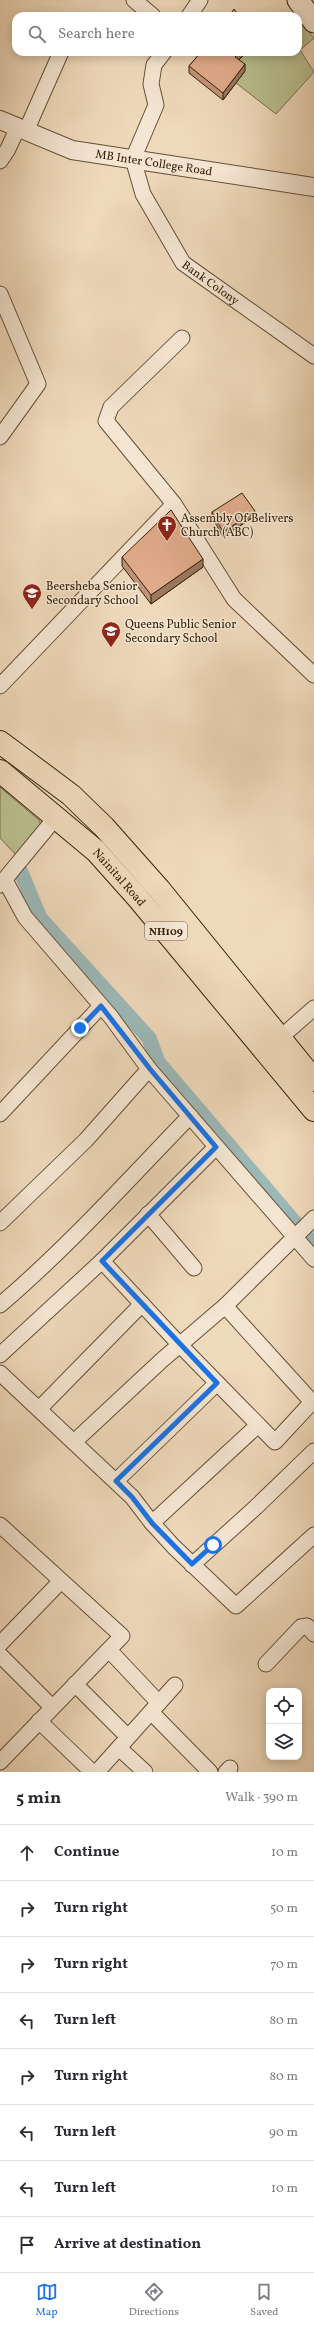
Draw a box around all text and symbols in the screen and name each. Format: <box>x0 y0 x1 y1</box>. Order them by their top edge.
search box <box>12 12 302 56</box>
icon: search <box>26 23 48 45</box>
text: Search here <box>58 24 135 45</box>
street label: MB Inter College Road <box>94 147 214 180</box>
street label: Bank Colony <box>178 258 242 310</box>
place label: Assembly Of Belivers Church (ABC) <box>181 511 294 541</box>
church icon: Assembly Of Belivers Church (ABC) <box>156 514 178 542</box>
place label: Beersheba Senior Secondary School <box>46 579 139 609</box>
school or university icon: Beersheba Senior Secondary School <box>21 582 43 610</box>
place label: Queens Public Senior Secondary School <box>125 617 236 647</box>
school or university icon: Queens Public Senior Secondary School <box>100 620 122 648</box>
street label: Nainital Road <box>88 845 149 910</box>
road number: NH109 <box>145 922 187 940</box>
route end <box>71 1019 89 1037</box>
route start <box>204 1536 222 1554</box>
map controls <box>266 1688 302 1760</box>
button: locate <box>266 1688 302 1724</box>
button: layers <box>266 1724 302 1760</box>
text: 5 min <box>16 1787 61 1810</box>
text: Walk · 390 m <box>225 1789 298 1807</box>
icon: ahead <box>16 1842 38 1864</box>
text: Continue <box>54 1842 119 1863</box>
text: 10 m <box>271 1844 298 1862</box>
icon: right <box>16 1898 38 1920</box>
text: Turn right <box>54 1898 128 1919</box>
text: 50 m <box>270 1900 298 1918</box>
icon: right <box>16 1954 38 1976</box>
text: Turn right <box>54 1954 128 1975</box>
text: 70 m <box>270 1956 298 1974</box>
icon: left <box>16 2010 38 2032</box>
text: Turn left <box>54 2010 116 2031</box>
text: 80 m <box>269 2012 298 2030</box>
icon: right <box>16 2066 38 2088</box>
text: Turn right <box>54 2066 128 2087</box>
text: 80 m <box>269 2068 298 2086</box>
icon: left <box>16 2122 38 2144</box>
text: Turn left <box>54 2122 116 2143</box>
text: 90 m <box>269 2124 298 2142</box>
icon: left <box>16 2178 38 2200</box>
text: Turn left <box>54 2178 116 2199</box>
text: 10 m <box>271 2180 298 2198</box>
icon: arrive <box>16 2234 38 2256</box>
text: Arrive at destination <box>54 2234 201 2255</box>
tab: Map <box>36 2281 58 2320</box>
tab: Directions <box>129 2281 179 2320</box>
tab: Saved <box>250 2281 278 2320</box>

